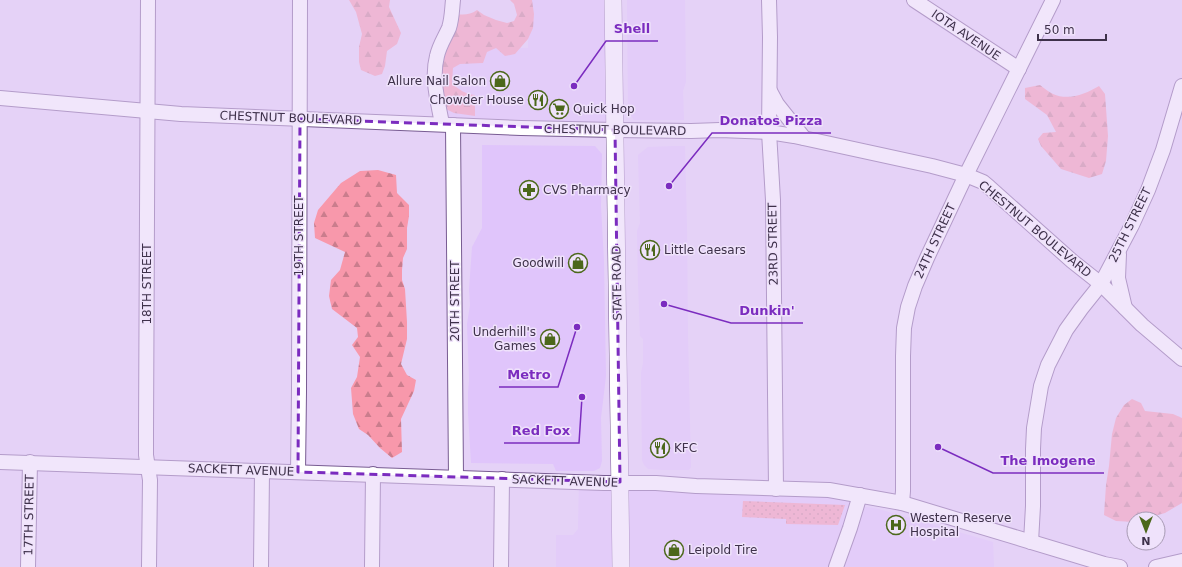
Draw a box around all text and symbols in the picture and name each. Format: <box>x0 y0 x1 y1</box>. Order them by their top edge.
street label: IOTA AVENUE <box>929 7 1003 63</box>
callout: Shell <box>606 16 658 41</box>
scale bar <box>1038 16 1106 42</box>
text: Shell <box>614 21 650 36</box>
text: 50 m <box>1044 23 1075 37</box>
shop icon: Allure Nail Salon <box>489 70 511 92</box>
place label: Allure Nail Salon <box>388 74 486 88</box>
restaurant icon: Chowder House <box>527 89 549 111</box>
place label: Chowder House <box>430 93 524 107</box>
supermarket icon: Quick Hop <box>548 98 570 120</box>
place label: Quick Hop <box>573 102 635 116</box>
callout: Donatos Pizza <box>712 108 831 133</box>
street label: CHESTNUT BOULEVARD <box>220 109 362 127</box>
text: Donatos Pizza <box>719 113 823 128</box>
street label: CHESTNUT BOULEVARD <box>544 122 686 138</box>
street label: CHESTNUT BOULEVARD <box>976 178 1094 280</box>
pharmacy icon: CVS Pharmacy <box>518 179 540 201</box>
place label: CVS Pharmacy <box>543 183 631 197</box>
street label: 25TH STREET <box>1106 185 1154 265</box>
street label: 19TH STREET <box>292 195 306 277</box>
street label: 24TH STREET <box>911 201 959 281</box>
street label: 23RD STREET <box>765 202 781 285</box>
restaurant icon: Little Caesars <box>639 239 661 261</box>
street label: 18TH STREET <box>140 243 154 325</box>
place label: Little Caesars <box>664 243 746 257</box>
street label: STATE ROAD <box>609 245 625 321</box>
shop icon: Goodwill <box>567 252 589 274</box>
place label: Goodwill <box>513 256 564 270</box>
street label: 20TH STREET <box>448 260 462 342</box>
callout: Dunkin' <box>731 298 803 323</box>
text: Dunkin' <box>739 303 795 318</box>
place label: Underhill's Games <box>473 325 536 353</box>
shop icon: Underhill's Games <box>539 328 561 350</box>
callout: Metro <box>499 362 558 387</box>
text: Metro <box>507 367 551 382</box>
callout: Red Fox <box>504 418 579 443</box>
text: Red Fox <box>512 423 571 438</box>
restaurant icon: KFC <box>649 437 671 459</box>
place label: KFC <box>674 441 697 455</box>
callout: The Imogene <box>993 448 1104 473</box>
text: The Imogene <box>1001 453 1096 468</box>
street label: SACKETT AVENUE <box>188 461 294 479</box>
street label: SACKETT AVENUE <box>512 472 618 490</box>
street label: 17TH STREET <box>21 474 37 556</box>
place label: Western Reserve Hospital <box>910 511 1011 539</box>
north arrow <box>1126 511 1166 551</box>
hospital icon: Western Reserve Hospital <box>885 514 907 536</box>
text: N <box>1141 534 1151 547</box>
shop icon: Leipold Tire <box>663 539 685 561</box>
place label: Leipold Tire <box>688 543 757 557</box>

